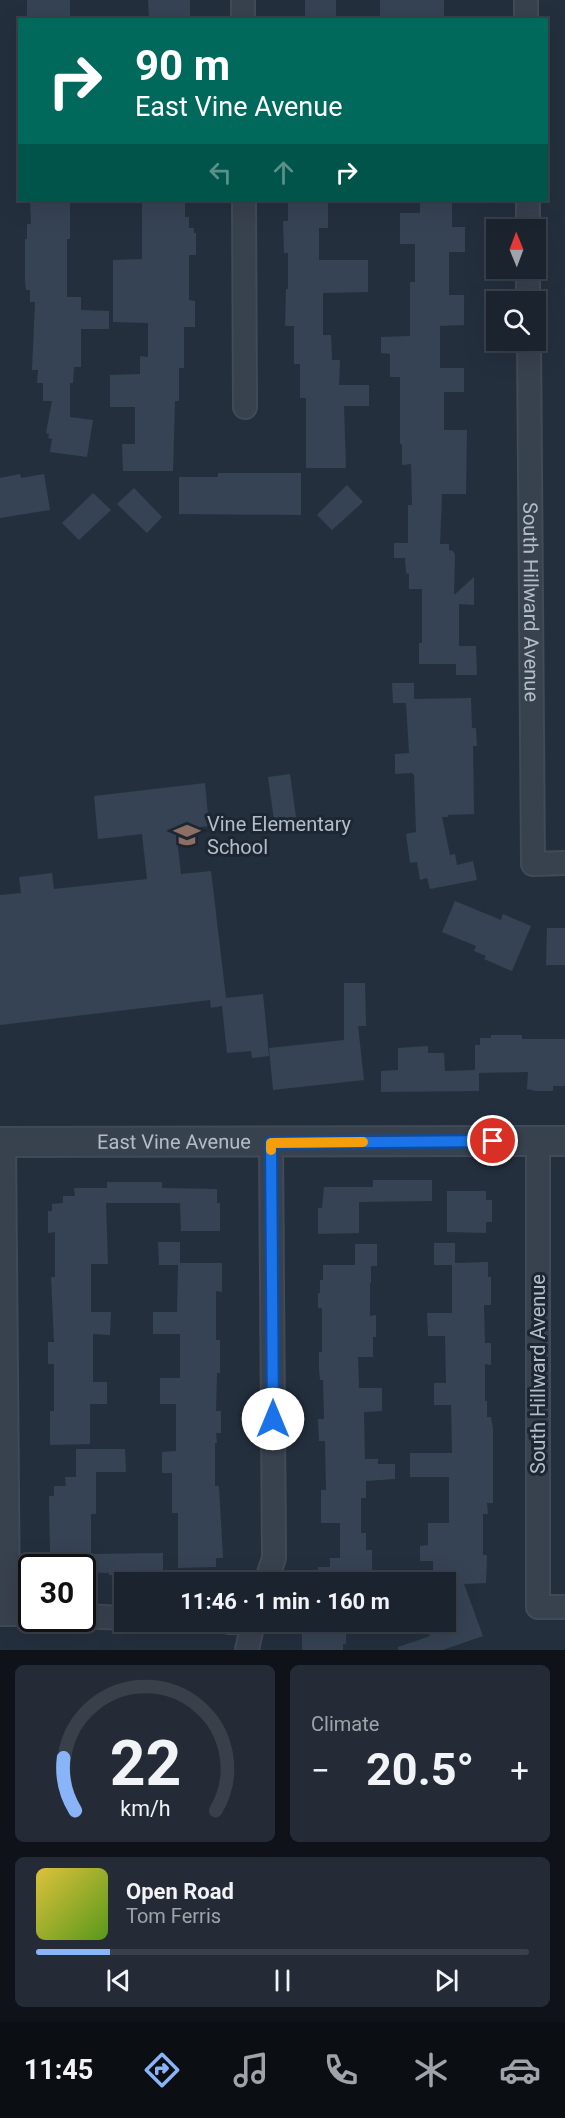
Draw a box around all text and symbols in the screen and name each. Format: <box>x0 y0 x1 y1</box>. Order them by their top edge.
text: 90 m <box>135 41 230 90</box>
icon: right <box>36 42 114 120</box>
text: East Vine Avenue <box>135 91 342 123</box>
icon: left <box>204 156 237 189</box>
icon: ahead <box>267 156 300 189</box>
icon: right <box>330 156 363 189</box>
north arrow <box>486 219 546 279</box>
map controls <box>486 219 546 351</box>
button: search <box>486 291 546 351</box>
street label: South Hillward Avenue <box>518 502 544 702</box>
place label: Vine Elementary School <box>207 812 352 859</box>
school or university icon: Vine Elementary School <box>172 820 202 850</box>
pin <box>467 1115 518 1166</box>
icon: arrive <box>476 1124 509 1157</box>
street label: East Vine Avenue <box>97 1130 251 1154</box>
street label: South Hillward Avenue <box>526 1274 550 1474</box>
position arrow <box>241 1387 305 1451</box>
speed limit sign: 30 <box>18 1554 96 1632</box>
text: 11:46 · 1 min · 160 m <box>180 1589 390 1614</box>
text: Climate <box>311 1712 379 1736</box>
text: 22 <box>109 1727 181 1800</box>
text: 20.5° <box>366 1743 474 1796</box>
text: − <box>311 1751 330 1790</box>
text: + <box>510 1751 529 1790</box>
text: km/h <box>120 1796 170 1821</box>
text: Open Road <box>126 1879 234 1904</box>
text: Tom Ferris <box>126 1904 221 1928</box>
icon: previous <box>102 1964 135 1997</box>
icon: pause <box>266 1964 299 1997</box>
icon: next <box>430 1964 463 1997</box>
icon: directions <box>141 2049 183 2091</box>
icon: music <box>230 2049 272 2091</box>
icon: phone <box>320 2049 362 2091</box>
icon: climate <box>410 2049 452 2091</box>
icon: car <box>499 2049 541 2091</box>
text: 11:45 <box>24 2054 93 2086</box>

